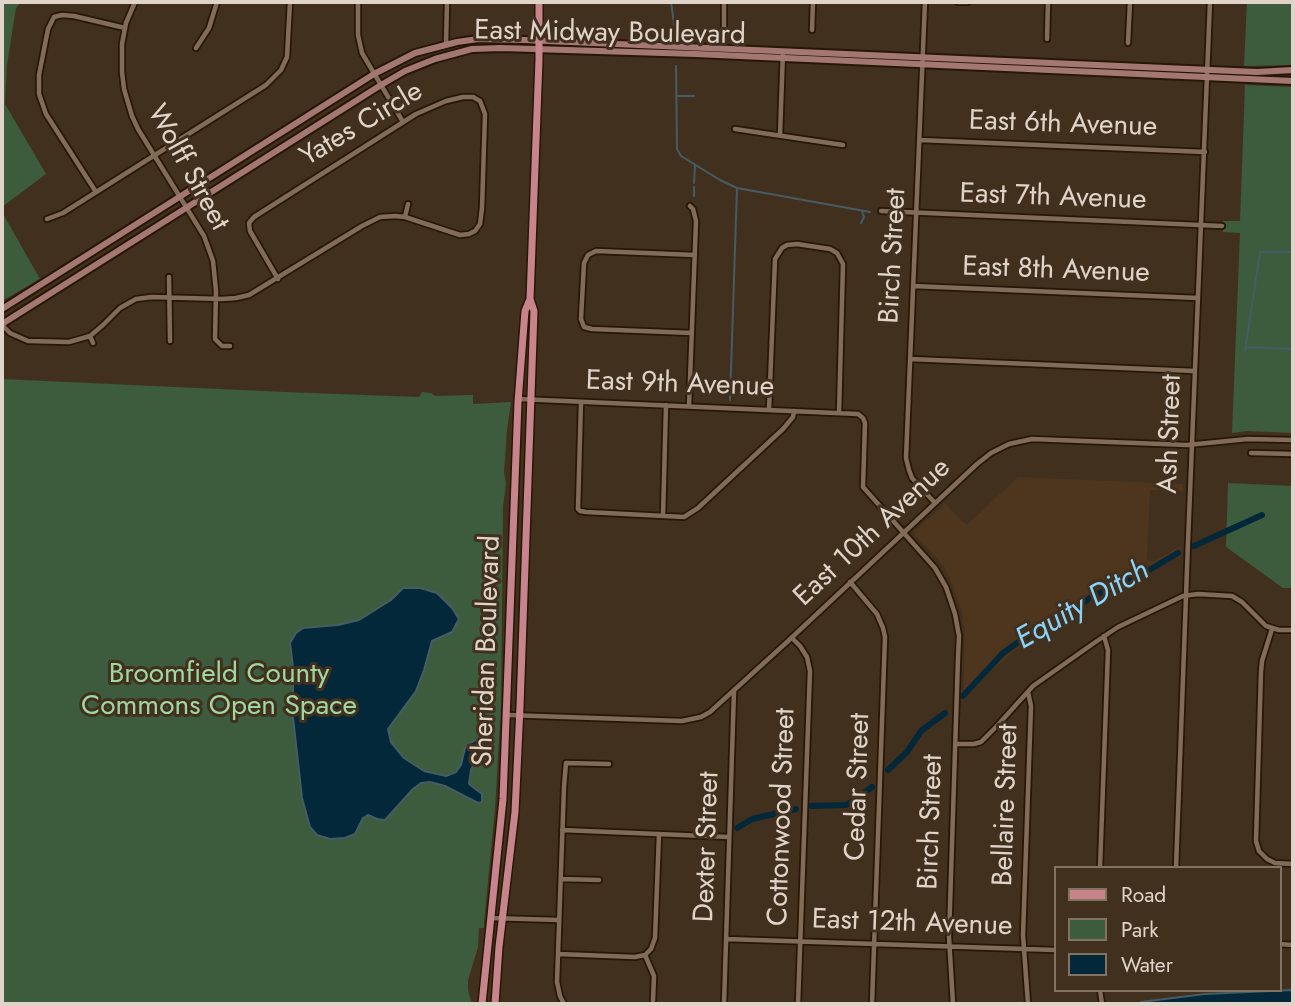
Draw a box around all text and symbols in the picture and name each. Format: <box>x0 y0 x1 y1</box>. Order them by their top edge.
street label: East Midway Boulevard <box>474 15 746 53</box>
street label: Yates Circle <box>295 75 429 175</box>
street label: Wolff Street <box>139 99 235 237</box>
street label: East 6th Avenue <box>968 105 1158 145</box>
street label: East 7th Avenue <box>959 178 1147 218</box>
street label: Birch Street <box>874 188 914 324</box>
street label: East 8th Avenue <box>962 251 1150 291</box>
street label: East 9th Avenue <box>585 365 775 405</box>
street label: Ash Street <box>1152 374 1190 494</box>
street label: East 10th Avenue <box>788 452 958 614</box>
street label: Sheridan Boulevard <box>467 535 509 767</box>
water label: Equity Ditch <box>1010 553 1156 659</box>
park label: Broomfield County Commons Open Space <box>81 658 357 724</box>
street label: Cottonwood Street <box>762 707 804 927</box>
street label: Cedar Street <box>840 713 878 861</box>
street label: Bellaire Street <box>987 723 1027 887</box>
street label: Birch Street <box>913 754 951 890</box>
street label: Dexter Street <box>689 771 727 923</box>
legend <box>1054 866 1281 992</box>
text: Road <box>1121 880 1166 910</box>
street label: East 12th Avenue <box>811 904 1013 944</box>
text: Park <box>1121 915 1158 945</box>
text: Water <box>1121 950 1173 980</box>

